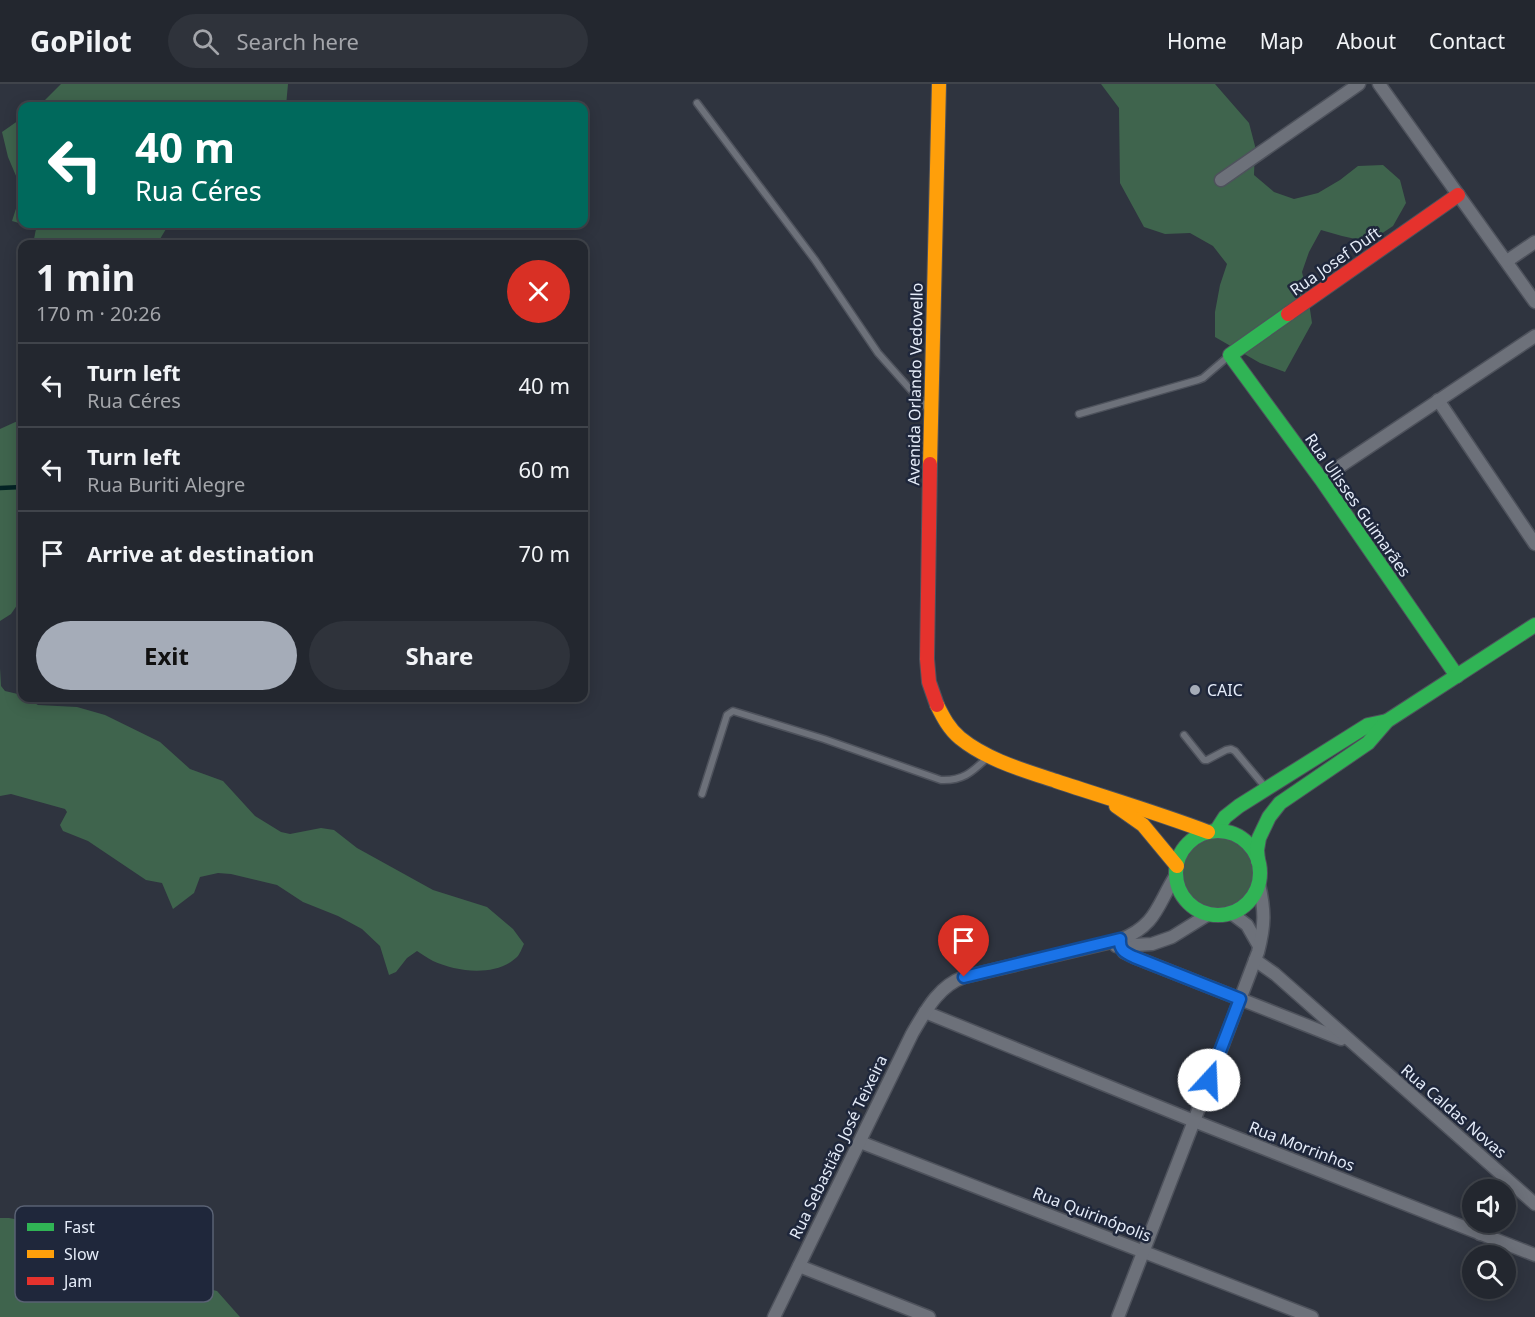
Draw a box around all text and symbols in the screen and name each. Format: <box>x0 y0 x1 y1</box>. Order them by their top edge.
search box <box>168 14 588 68</box>
text: GoPilot <box>30 22 132 60</box>
icon: search <box>189 25 222 58</box>
text: Search here <box>237 26 359 56</box>
text: Home <box>1167 27 1227 55</box>
text: Map <box>1260 27 1303 55</box>
text: About <box>1336 27 1396 55</box>
text: Contact <box>1429 27 1505 55</box>
text: 40 m <box>135 118 235 175</box>
icon: left <box>36 126 114 204</box>
text: Rua Céres <box>135 172 262 209</box>
street label: Rua Josef Duft <box>1285 221 1385 300</box>
text: 1 min <box>36 253 135 302</box>
button: close <box>507 260 570 323</box>
street label: Avenida Orlando Vedovello <box>902 282 928 486</box>
text: 170 m · 20:26 <box>36 300 161 327</box>
text: Turn left <box>87 357 181 387</box>
icon: left <box>36 369 69 402</box>
text: 40 m <box>519 370 570 400</box>
text: Rua Céres <box>87 387 181 414</box>
street label: Rua Ulisses Guimarães <box>1300 429 1416 581</box>
text: Turn left <box>87 441 181 471</box>
icon: left <box>36 453 69 486</box>
text: 60 m <box>519 454 570 484</box>
text: Rua Buriti Alegre <box>87 471 245 498</box>
icon: arrive <box>36 537 69 570</box>
text: Arrive at destination <box>87 538 314 568</box>
text: 70 m <box>519 538 570 568</box>
button: Exit <box>36 621 297 690</box>
button: Share <box>309 621 570 690</box>
place label: CAIC <box>1207 679 1243 701</box>
marker: CAIC <box>1188 683 1202 697</box>
pin <box>938 915 989 977</box>
icon: arrive <box>947 924 980 957</box>
position arrow <box>1177 1048 1241 1112</box>
street label: Rua Sebastião José Teixeira <box>784 1051 892 1243</box>
street label: Rua Caldas Novas <box>1397 1059 1511 1163</box>
street label: Rua Morrinhos <box>1246 1116 1358 1176</box>
map controls <box>1462 1179 1516 1299</box>
button: sound <box>1462 1179 1516 1233</box>
street label: Rua Quirinópolis <box>1030 1181 1154 1247</box>
legend <box>15 1206 213 1302</box>
text: Fast <box>64 1216 95 1238</box>
text: Slow <box>64 1243 99 1265</box>
button: search <box>1462 1245 1516 1299</box>
text: Jam <box>62 1270 92 1292</box>

